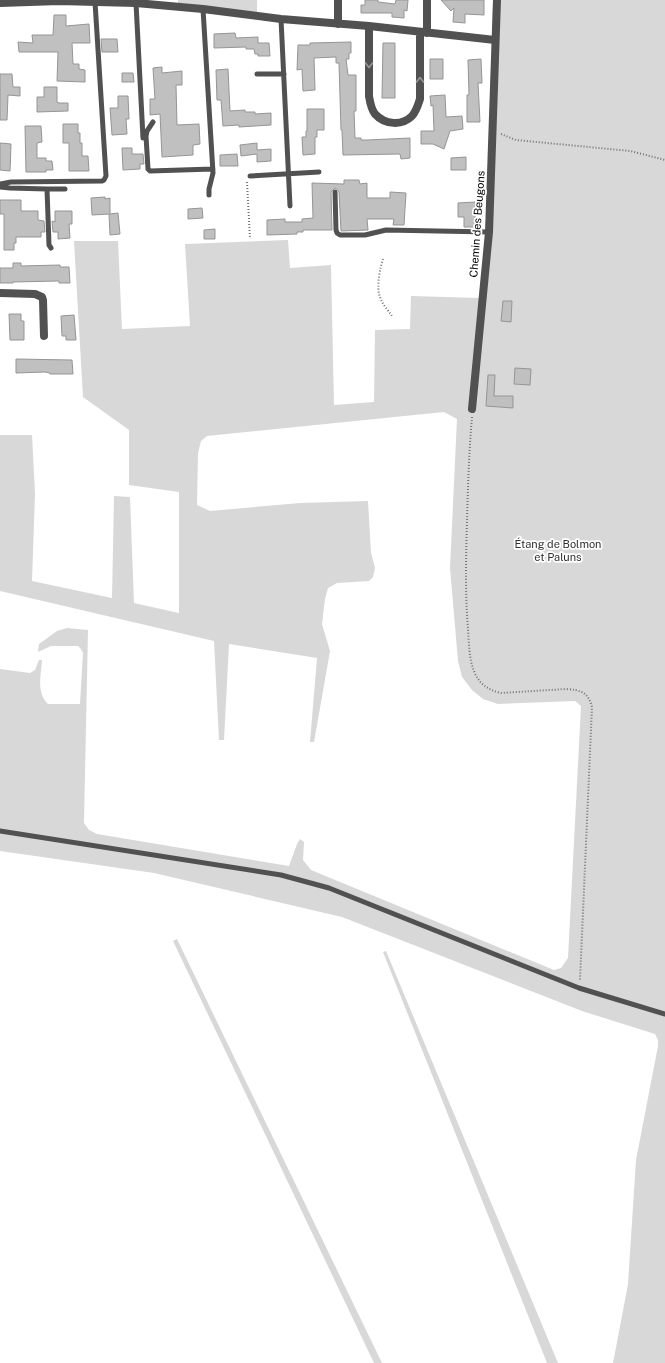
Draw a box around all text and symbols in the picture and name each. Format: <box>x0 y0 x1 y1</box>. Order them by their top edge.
one-way arrow <box>365 62 373 68</box>
one-way arrow <box>416 77 424 83</box>
street label: Chemin des Beugons <box>467 170 487 278</box>
park label: Étang de Bolmon et Paluns <box>515 537 601 563</box>

